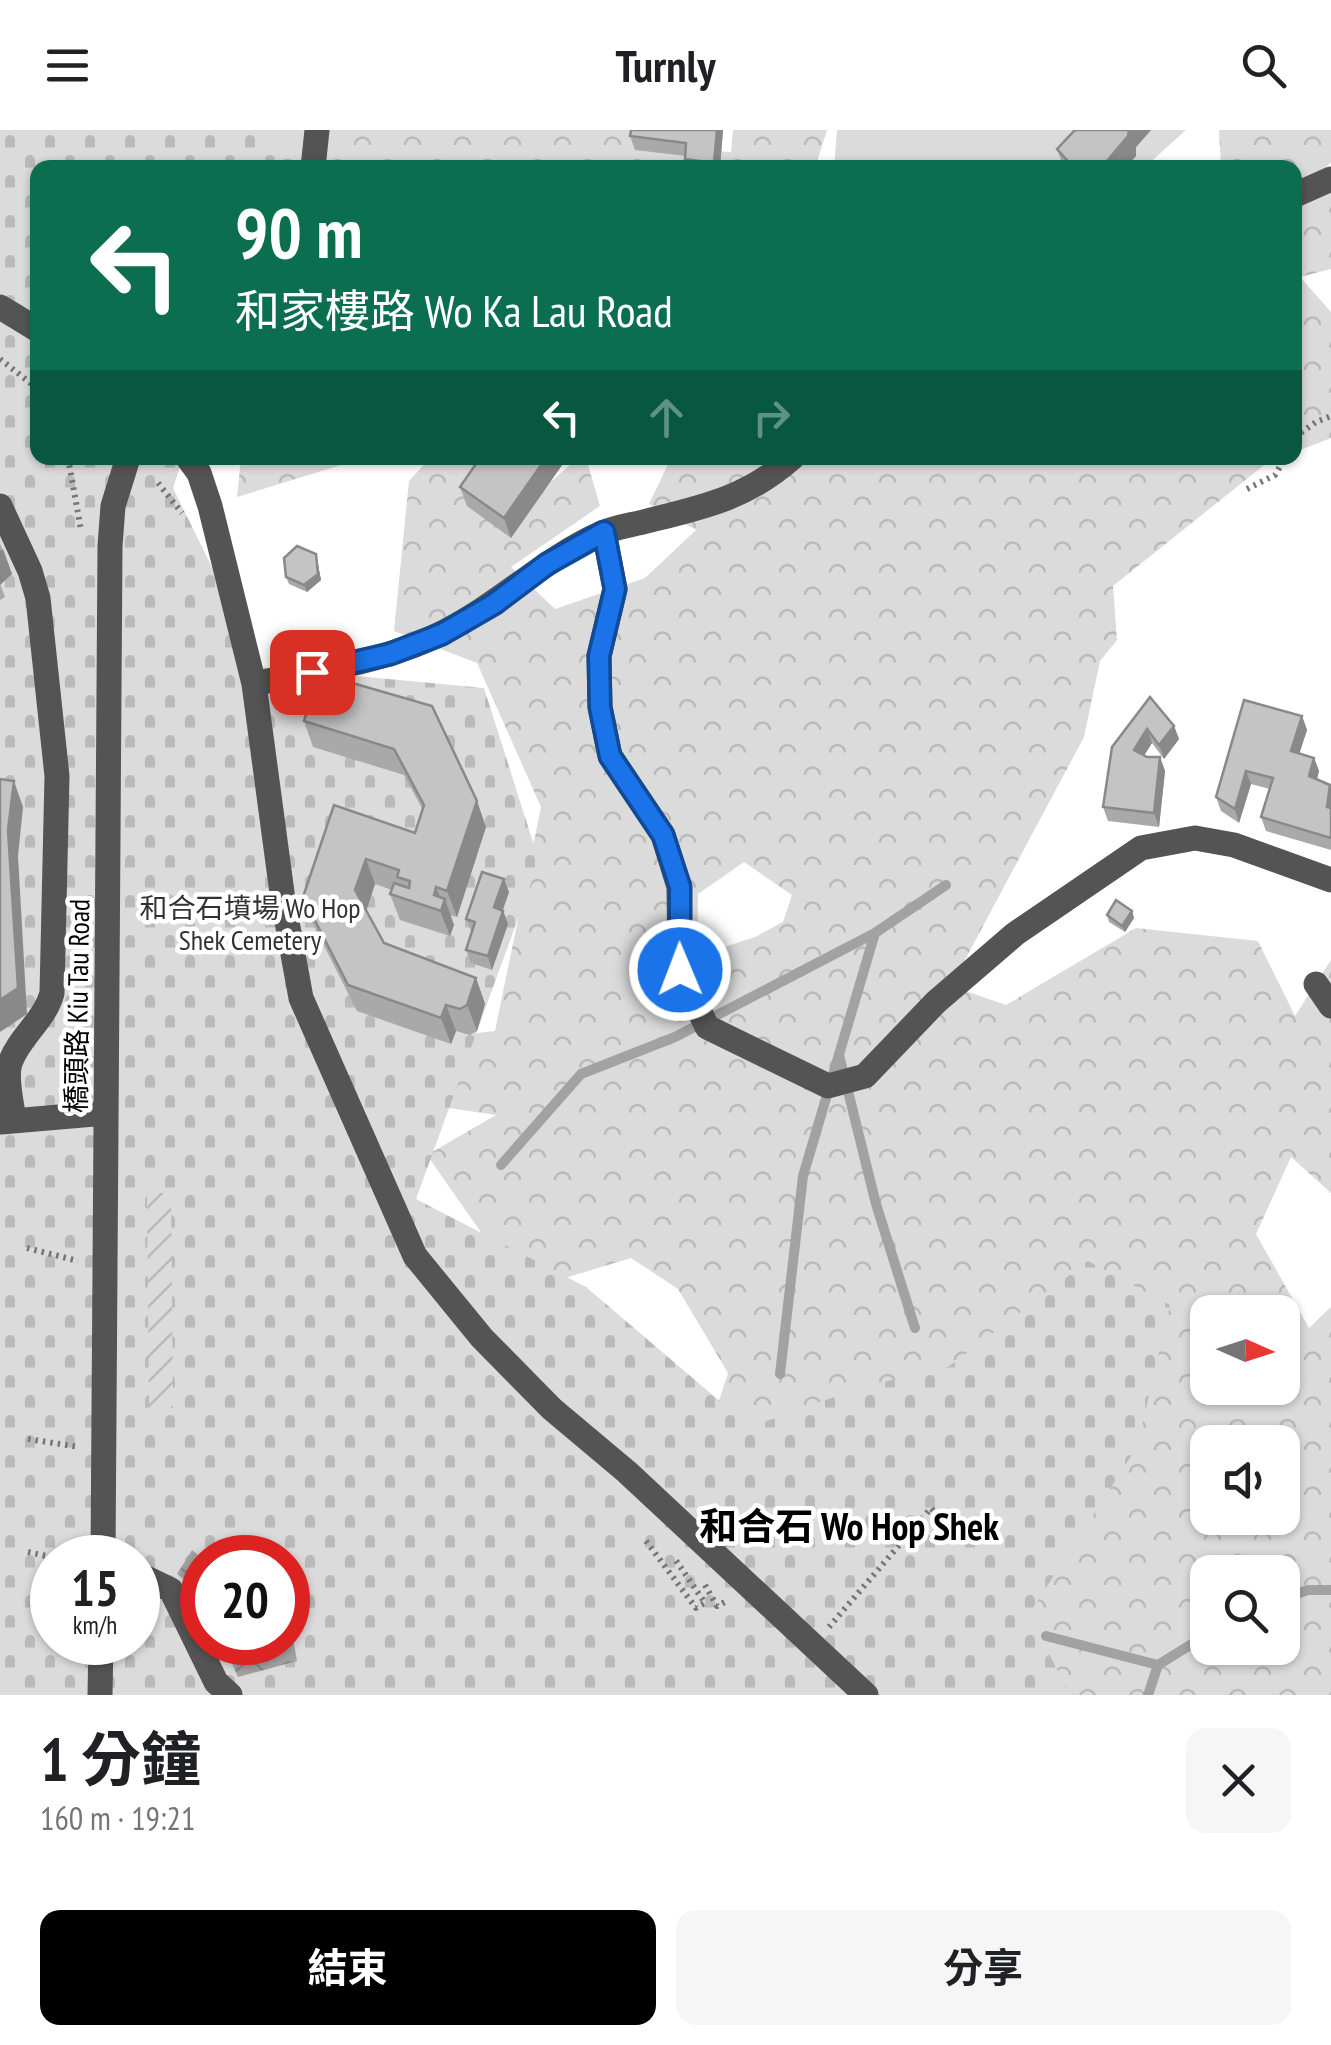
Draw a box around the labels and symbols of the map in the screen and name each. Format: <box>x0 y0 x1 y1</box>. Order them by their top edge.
pin <box>270 630 355 715</box>
park label: 和合石墳場 Wo Hop Shek Cemetery <box>139 889 361 958</box>
street label: 橋頭路 Kiu Tau Road <box>57 899 97 1113</box>
position arrow <box>628 918 732 1022</box>
north arrow <box>1190 1295 1300 1405</box>
district label: 和合石 Wo Hop Shek <box>699 1501 999 1550</box>
speed limit sign: 20 <box>180 1535 310 1665</box>

